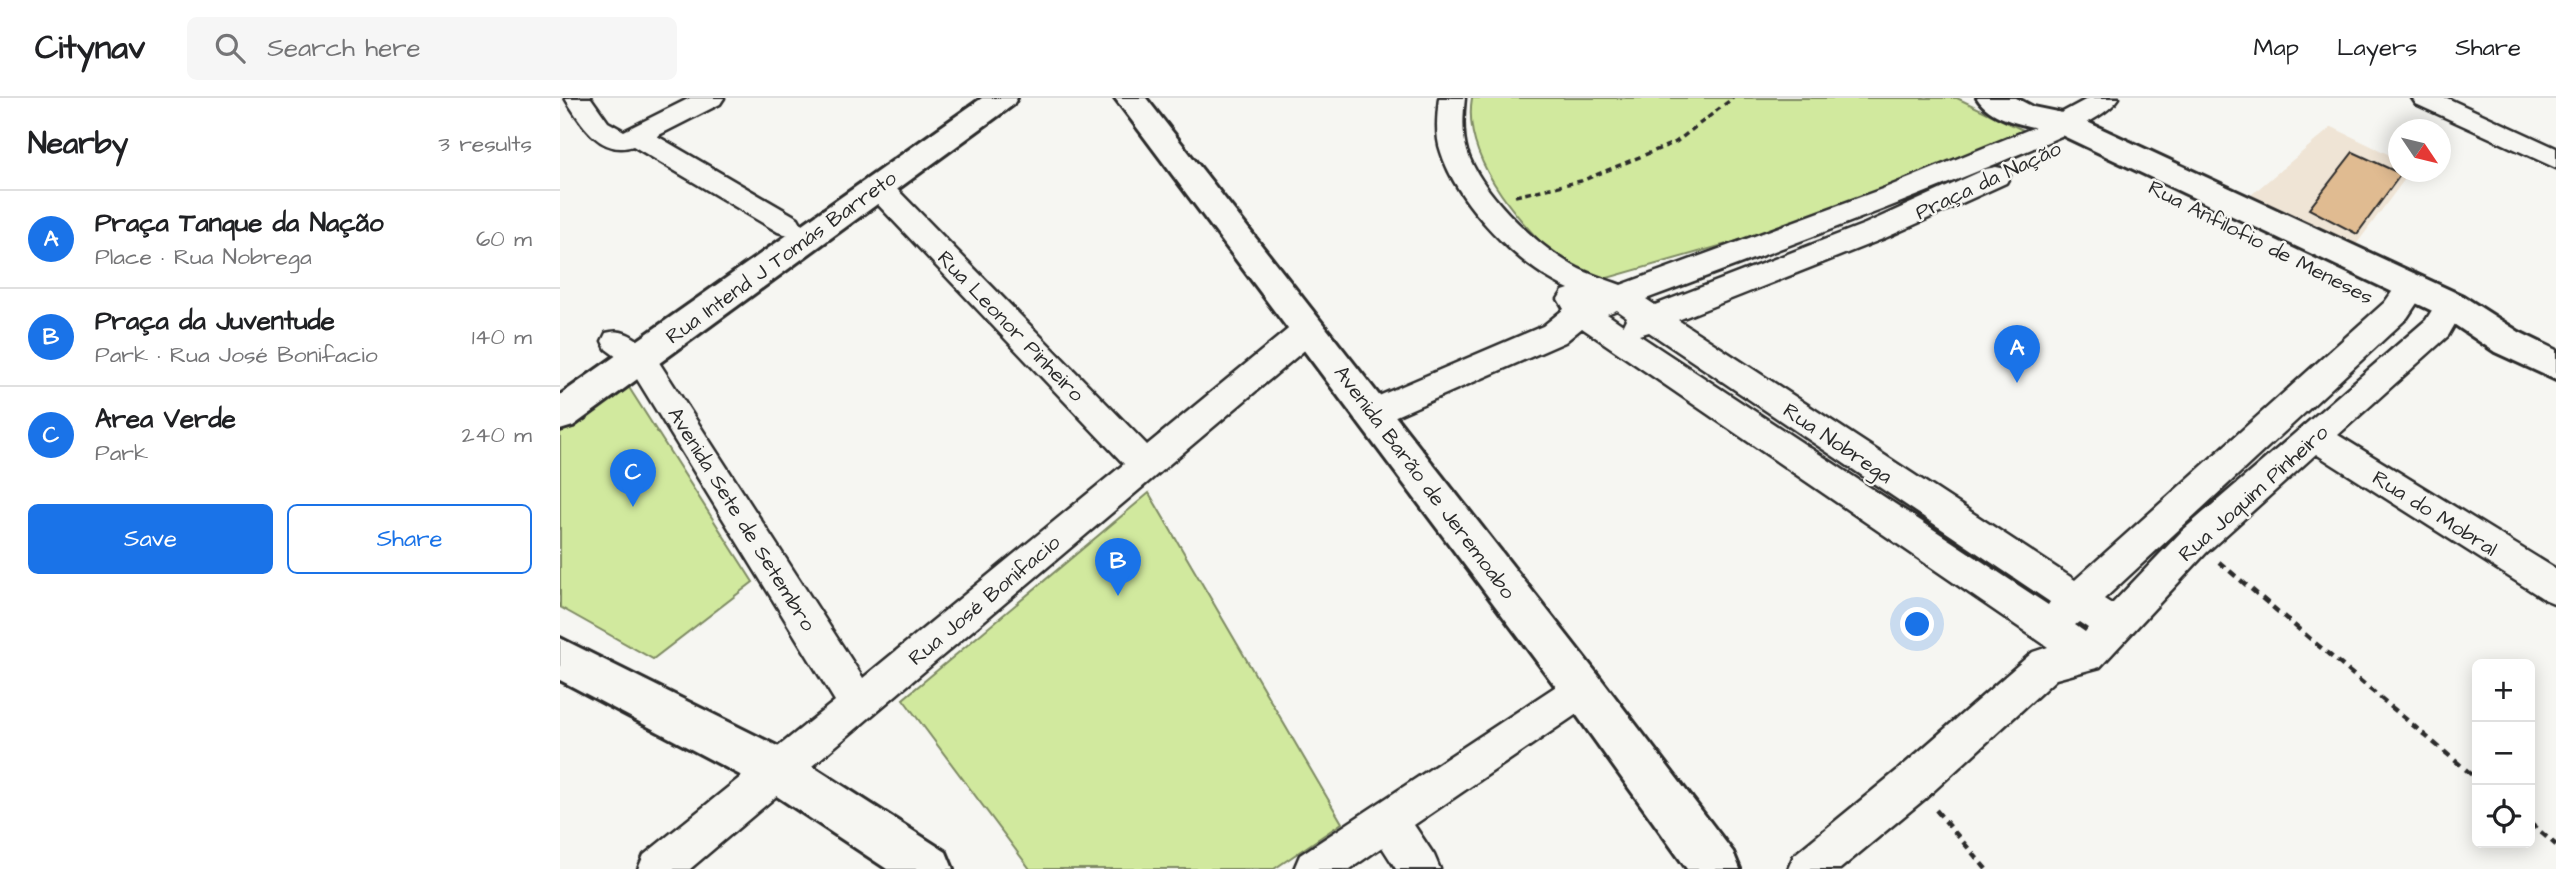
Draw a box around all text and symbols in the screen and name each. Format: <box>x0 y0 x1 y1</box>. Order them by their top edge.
search box <box>187 17 677 80</box>
text: Citynav <box>35 25 145 71</box>
icon: search <box>211 29 249 67</box>
text: Search here <box>267 30 421 66</box>
text: Map <box>2254 31 2299 65</box>
text: Layers <box>2337 31 2417 65</box>
text: Share <box>2455 31 2521 65</box>
north arrow <box>2388 119 2451 182</box>
text: Nearby <box>28 123 128 165</box>
text: 3 results <box>438 128 532 160</box>
street label: Praça da Nação <box>1911 134 2066 227</box>
street label: Rua Intend J Tomás Barreto <box>660 164 903 351</box>
street label: Rua Anfilofio de Meneses <box>2143 173 2378 312</box>
text: Praça Tanque da Nação <box>95 205 384 241</box>
text: A <box>44 223 58 255</box>
text: 60 m <box>476 223 532 255</box>
text: Place · Rua Nobrega <box>95 241 312 273</box>
street label: Rua Leonor Pinheiro <box>931 244 1091 409</box>
text: Praça da Juventude <box>95 303 335 339</box>
text: B <box>43 321 59 353</box>
text: 140 m <box>472 321 532 353</box>
pin: A <box>1994 325 2040 383</box>
text: Park · Rua José Bonifacio <box>95 339 378 371</box>
street label: Avenida Barão de Jeremoabo <box>1327 359 1522 605</box>
street label: Rua Nobrega <box>1776 396 1898 492</box>
text: Area Verde <box>95 401 236 437</box>
street label: Avenida Sete de Setembro <box>661 402 823 637</box>
street label: Rua Joquim Pinheiro <box>2172 418 2335 569</box>
text: C <box>43 419 59 451</box>
text: 240 m <box>462 419 532 451</box>
text: Park <box>95 437 148 469</box>
pin: C <box>610 449 656 507</box>
street label: Rua do Mobral <box>2367 463 2503 563</box>
button: Save <box>28 504 273 574</box>
button: Share <box>287 504 532 574</box>
street label: Rua José Bonifacio <box>902 528 1066 673</box>
pin: B <box>1095 538 1141 596</box>
your location <box>1900 607 1934 641</box>
map controls <box>2472 659 2535 848</box>
button: + <box>2472 659 2535 722</box>
button: − <box>2472 722 2535 785</box>
button: locate <box>2472 785 2535 848</box>

